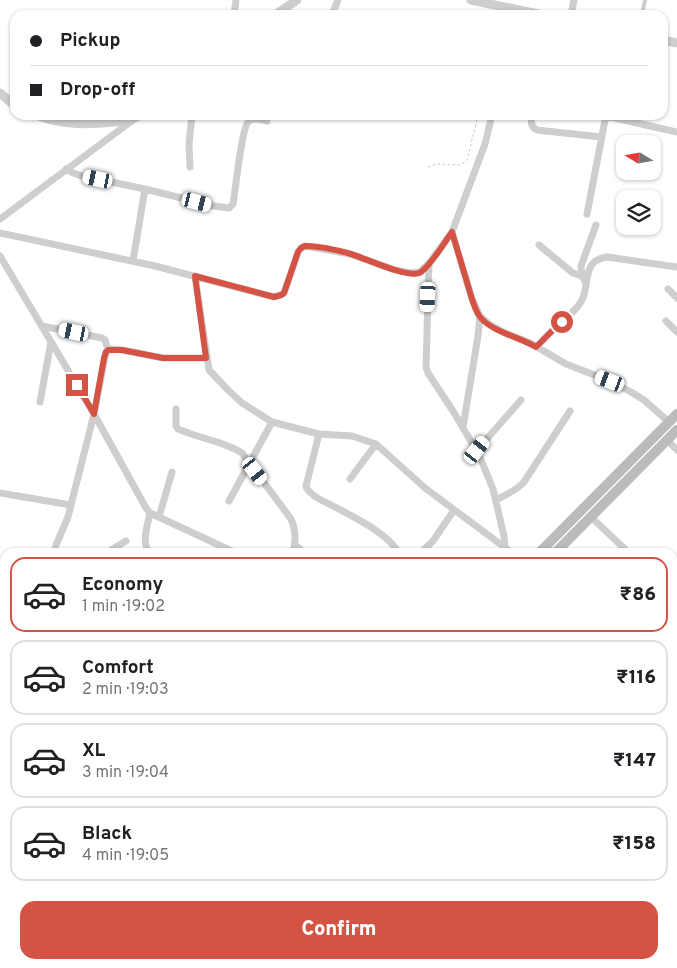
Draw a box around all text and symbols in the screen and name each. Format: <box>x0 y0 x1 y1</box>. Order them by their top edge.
text: Pickup <box>60 29 120 53</box>
text: Drop-off <box>60 78 135 102</box>
north arrow <box>616 135 661 180</box>
map controls <box>616 135 661 235</box>
car <box>81 169 114 189</box>
button: layers <box>616 190 661 235</box>
car <box>180 191 213 213</box>
car <box>419 282 436 312</box>
route start <box>551 311 573 333</box>
car <box>57 322 90 342</box>
car <box>593 369 626 393</box>
route end <box>66 374 88 396</box>
car <box>461 434 492 466</box>
car <box>239 455 270 487</box>
icon: car <box>22 572 67 617</box>
text: Economy <box>82 573 163 597</box>
text: ₹86 <box>620 583 656 607</box>
text: 1 min · 19:02 <box>82 597 165 617</box>
icon: car <box>22 655 67 700</box>
text: Comfort <box>82 656 154 680</box>
text: ₹116 <box>616 666 656 690</box>
text: 2 min · 19:03 <box>82 680 169 700</box>
icon: car <box>22 738 67 783</box>
text: XL <box>82 739 105 763</box>
text: ₹147 <box>613 749 656 773</box>
text: 3 min · 19:04 <box>82 763 169 783</box>
icon: car <box>22 821 67 866</box>
text: Black <box>82 822 132 846</box>
text: ₹158 <box>612 832 656 856</box>
text: 4 min · 19:05 <box>82 846 169 866</box>
button: Confirm <box>20 901 658 959</box>

